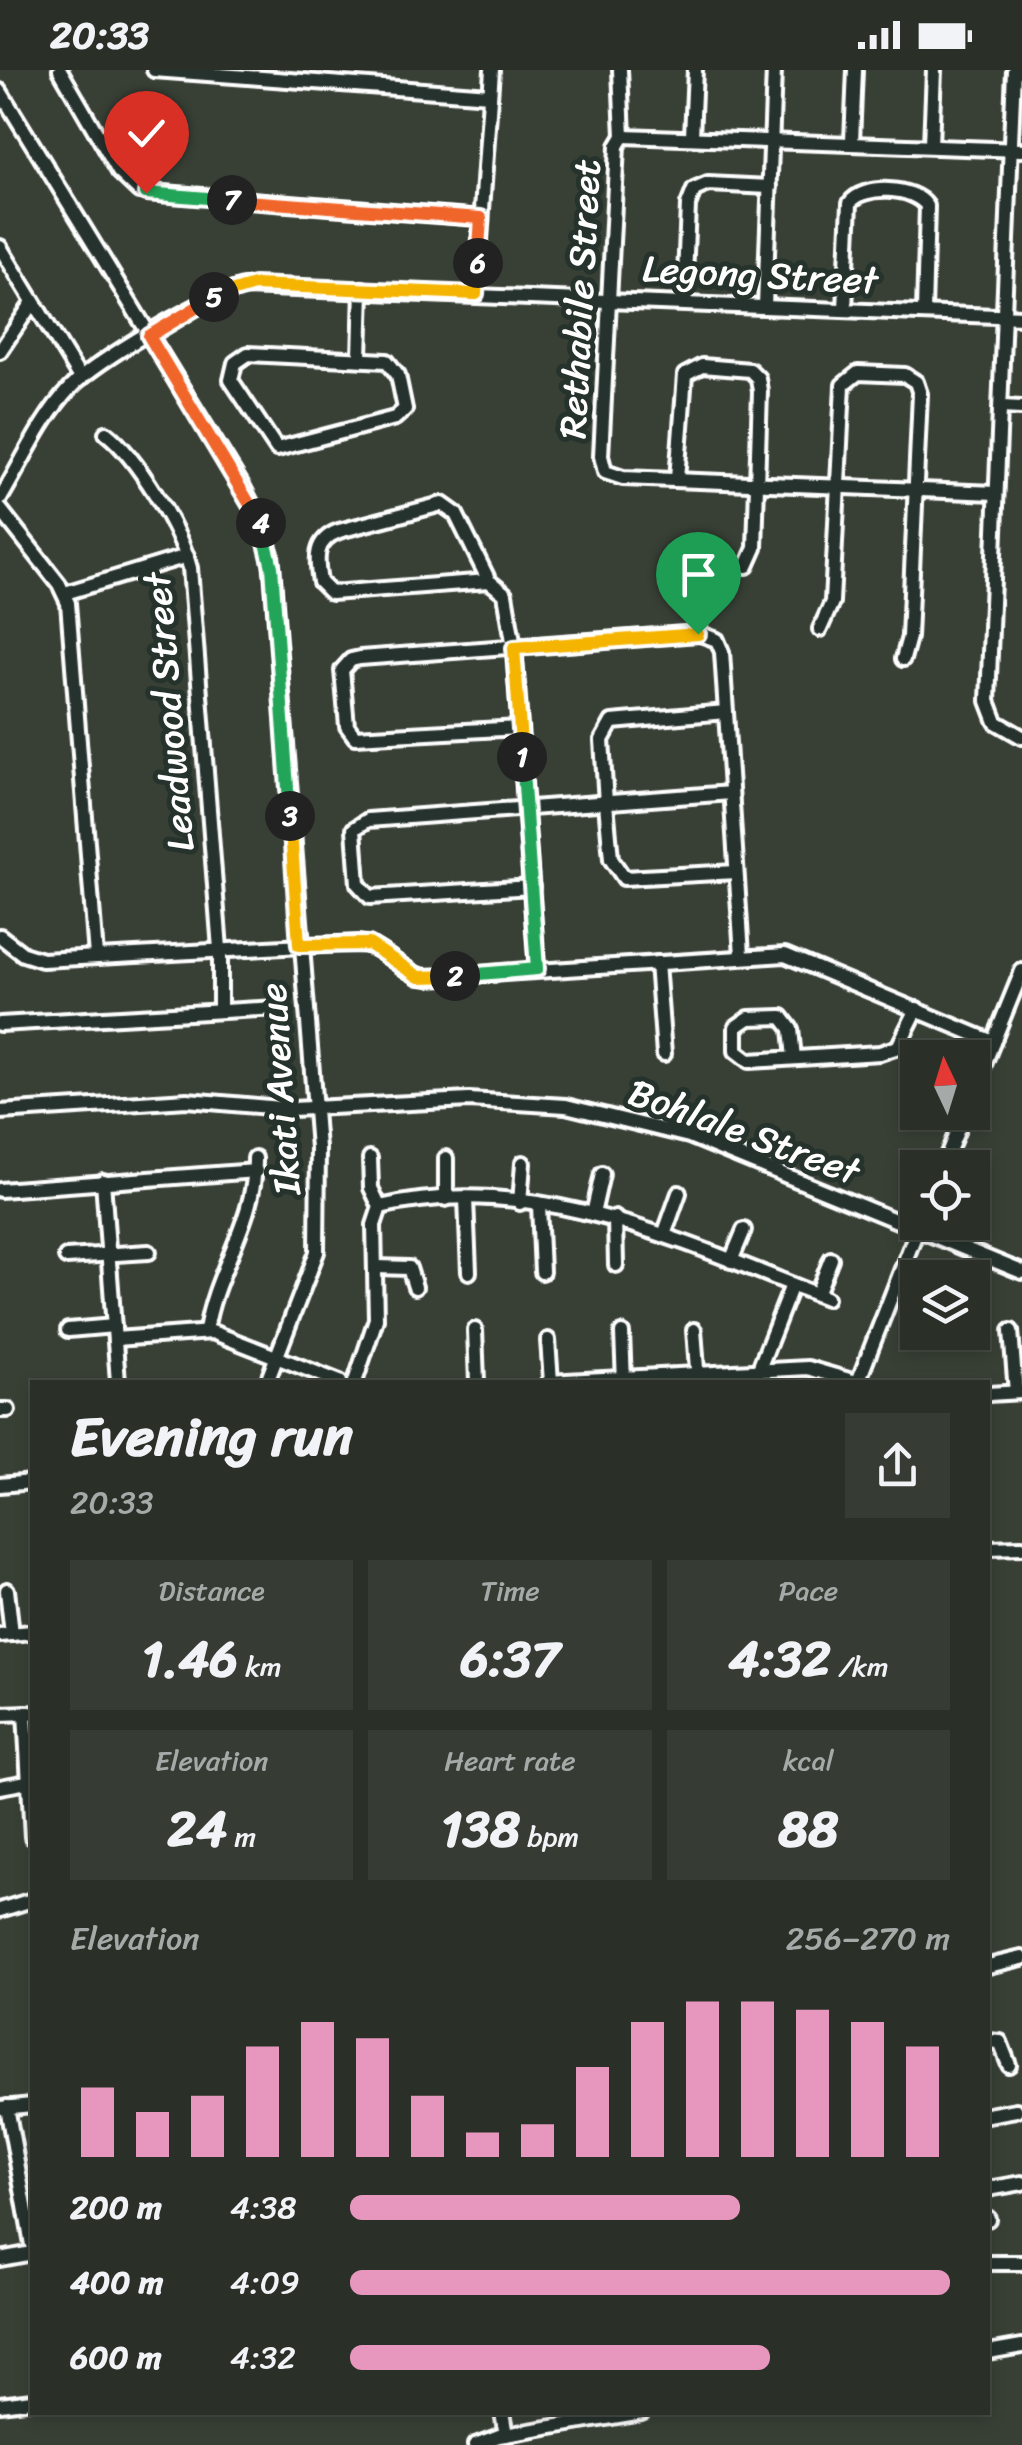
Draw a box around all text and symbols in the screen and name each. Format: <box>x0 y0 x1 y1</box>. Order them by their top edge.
text: 20:33 <box>50 2 149 69</box>
pin <box>104 91 189 194</box>
icon: check <box>119 106 174 161</box>
street label: Rethabile Street <box>539 158 621 440</box>
pin: 7 <box>207 175 257 225</box>
text: 7 <box>224 175 240 224</box>
street label: Legong Street <box>641 235 881 315</box>
pin: 6 <box>453 238 503 288</box>
text: 6 <box>470 238 486 287</box>
pin: 5 <box>189 272 239 322</box>
text: 5 <box>205 272 223 321</box>
pin: 4 <box>236 498 286 548</box>
text: 4 <box>252 498 270 547</box>
pin <box>656 532 741 635</box>
icon: arrive <box>671 547 726 602</box>
street label: Leadwood Street <box>123 568 215 854</box>
pin: 1 <box>497 732 547 782</box>
text: 1 <box>516 732 528 781</box>
pin: 3 <box>265 791 315 841</box>
text: 3 <box>282 791 298 840</box>
pin: 2 <box>430 951 480 1001</box>
text: 2 <box>447 951 463 1000</box>
street label: Ikati Avenue <box>239 981 321 1198</box>
north arrow <box>900 1040 990 1130</box>
map controls <box>900 1040 990 1350</box>
street label: Bohlale Street <box>619 1059 871 1206</box>
button: locate <box>900 1150 990 1240</box>
button: layers <box>900 1260 990 1350</box>
text: Evening run <box>70 1388 353 1485</box>
button: share <box>845 1413 950 1518</box>
text: 20:33 <box>70 1474 154 1531</box>
text: Distance <box>159 1566 265 1615</box>
text: Time <box>480 1566 540 1615</box>
text: Pace <box>779 1566 838 1615</box>
text: 1.46 <box>142 1615 238 1704</box>
text: 6:37 <box>460 1615 560 1704</box>
text: 4:32 <box>728 1615 831 1704</box>
text: km <box>238 1642 282 1691</box>
text: /km <box>831 1642 888 1691</box>
text: Elevation <box>155 1736 268 1785</box>
text: Heart rate <box>444 1736 576 1785</box>
text: kcal <box>783 1736 834 1785</box>
text: 24 <box>167 1785 227 1874</box>
text: 138 <box>441 1785 520 1874</box>
text: 88 <box>778 1785 838 1874</box>
text: m <box>227 1812 256 1861</box>
text: bpm <box>520 1812 579 1861</box>
text: Elevation <box>70 1910 200 1967</box>
text: 256–270 m <box>786 1910 950 1967</box>
text: 200 m <box>70 2179 162 2236</box>
text: 4:38 <box>230 2179 297 2236</box>
text: 400 m <box>70 2254 163 2311</box>
text: 4:09 <box>230 2254 300 2311</box>
text: 600 m <box>70 2329 162 2386</box>
text: 4:32 <box>230 2329 296 2386</box>

